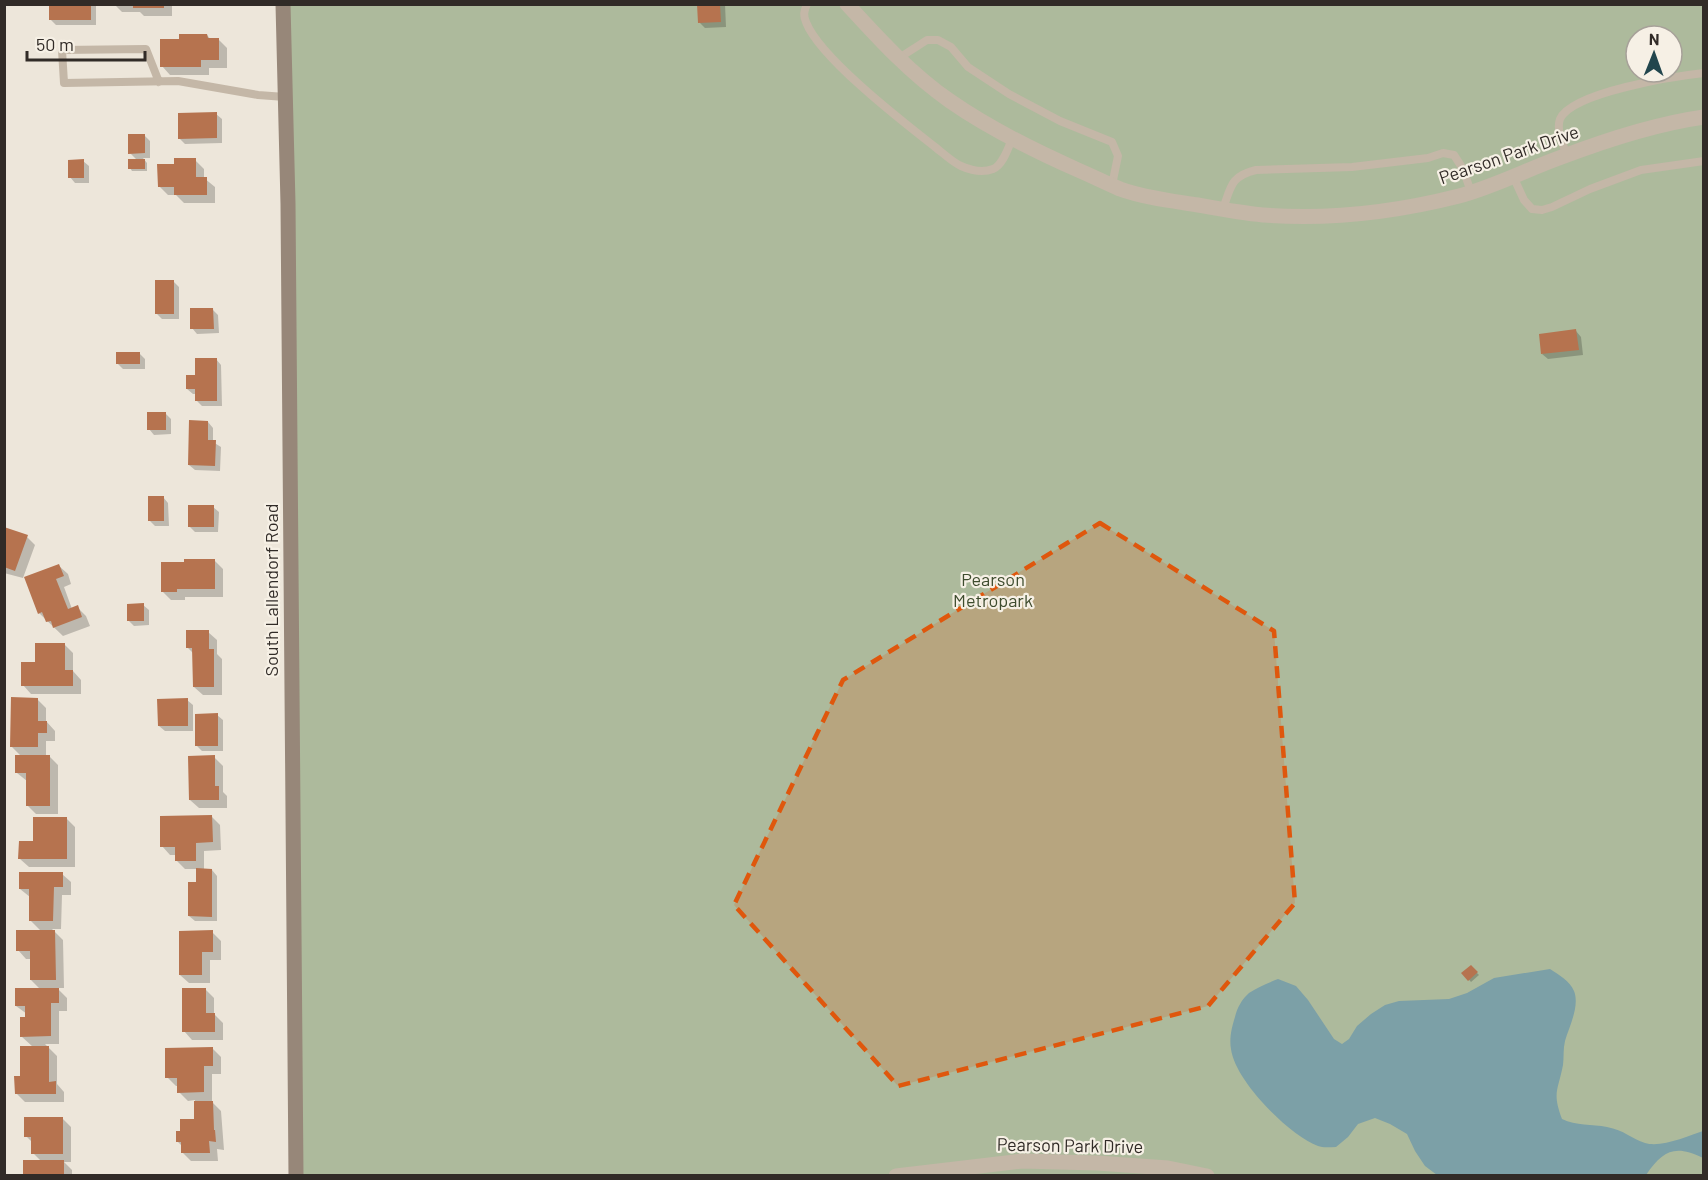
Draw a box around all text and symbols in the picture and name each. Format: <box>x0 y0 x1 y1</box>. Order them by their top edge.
scale bar <box>27 24 146 62</box>
north arrow <box>1624 24 1684 84</box>
text: N <box>1649 29 1660 48</box>
text: 50 m <box>36 33 74 55</box>
street label: Pearson Park Drive <box>1436 120 1581 188</box>
street label: South Lallendorf Road <box>260 504 282 676</box>
park label: Pearson Metropark <box>953 568 1033 611</box>
street label: Pearson Park Drive <box>997 1133 1143 1157</box>

